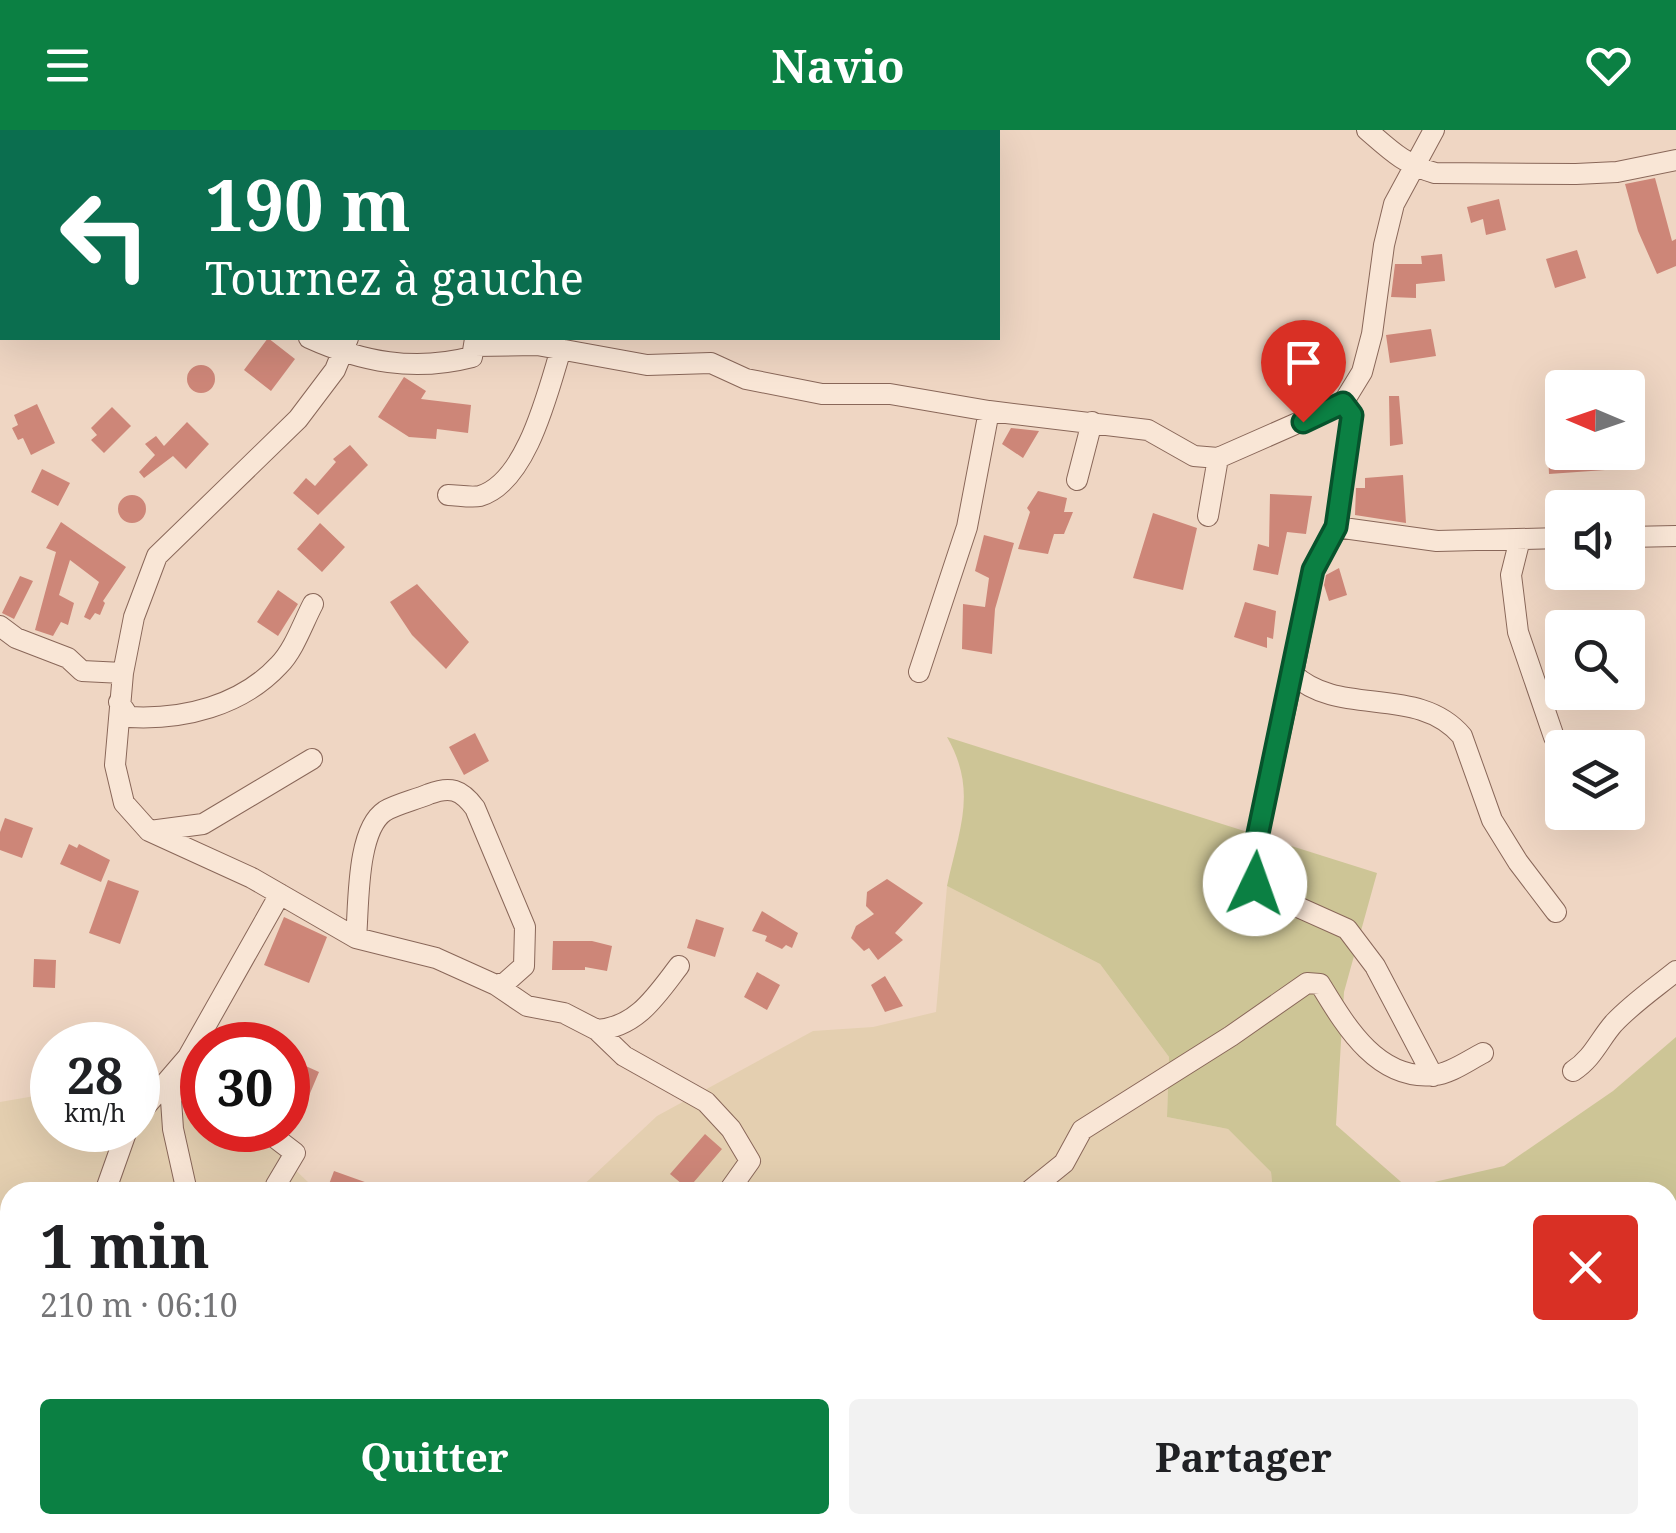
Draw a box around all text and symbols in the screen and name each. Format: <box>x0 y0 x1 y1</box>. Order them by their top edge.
text: Navio <box>771 35 905 96</box>
icon: menu <box>40 38 95 93</box>
icon: heart <box>1581 38 1636 93</box>
text: 190 m <box>205 156 411 252</box>
icon: left <box>40 170 170 300</box>
text: Tournez à gauche <box>205 247 584 308</box>
pin <box>1261 320 1346 423</box>
icon: arrive <box>1276 335 1331 390</box>
north arrow <box>1545 370 1645 470</box>
map controls <box>1545 370 1645 830</box>
button: sound <box>1545 490 1645 590</box>
button: search <box>1545 610 1645 710</box>
button: layers <box>1545 730 1645 830</box>
position arrow <box>1203 832 1307 936</box>
speed limit sign: 30 <box>180 1022 310 1152</box>
text: 28 <box>67 1041 123 1109</box>
text: km/h <box>64 1095 126 1129</box>
text: 1 min <box>40 1204 210 1286</box>
button: close <box>1533 1215 1638 1320</box>
text: 210 m · 06:10 <box>40 1283 238 1326</box>
button: Quitter <box>40 1399 829 1514</box>
button: Partager <box>849 1399 1638 1514</box>

